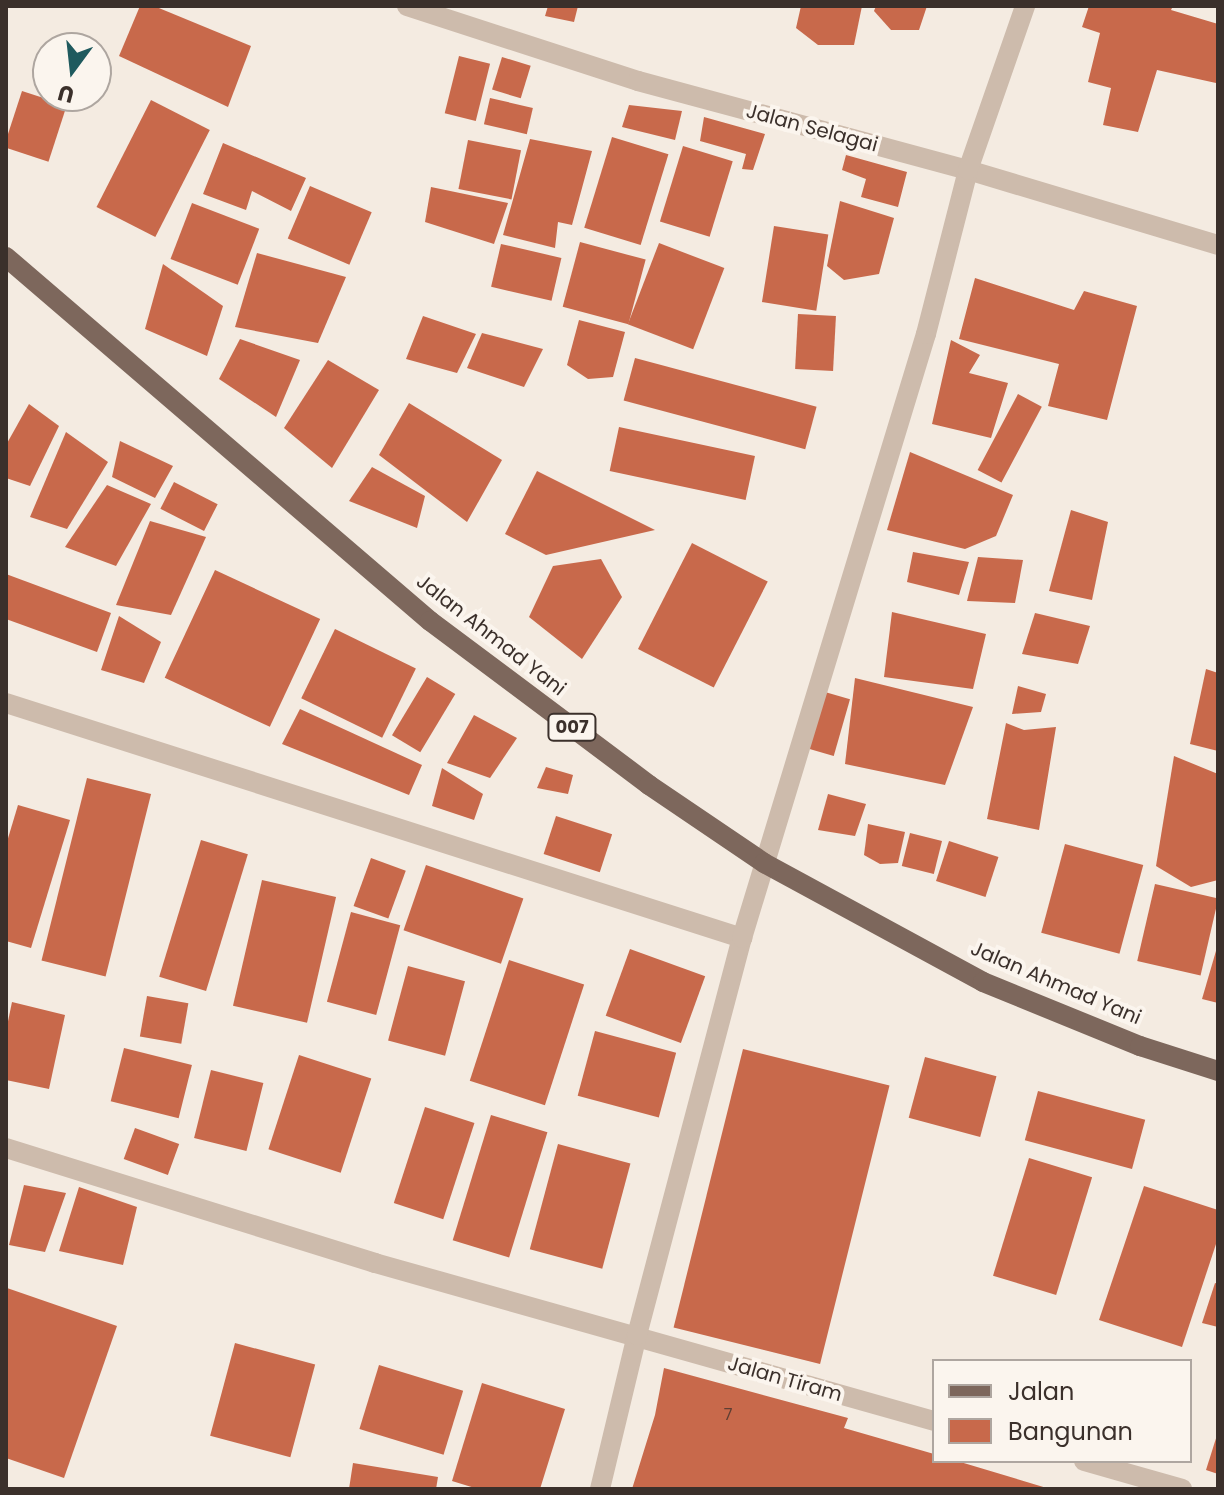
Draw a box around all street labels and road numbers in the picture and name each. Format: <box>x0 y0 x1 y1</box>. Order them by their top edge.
street label: Jalan Selagai <box>744 99 880 157</box>
street label: Jalan Ahmad Yani <box>412 569 570 701</box>
road number: 007 <box>546 713 598 741</box>
street label: Jalan Ahmad Yani <box>967 936 1145 1030</box>
street label: Jalan Tiram <box>725 1351 845 1407</box>

